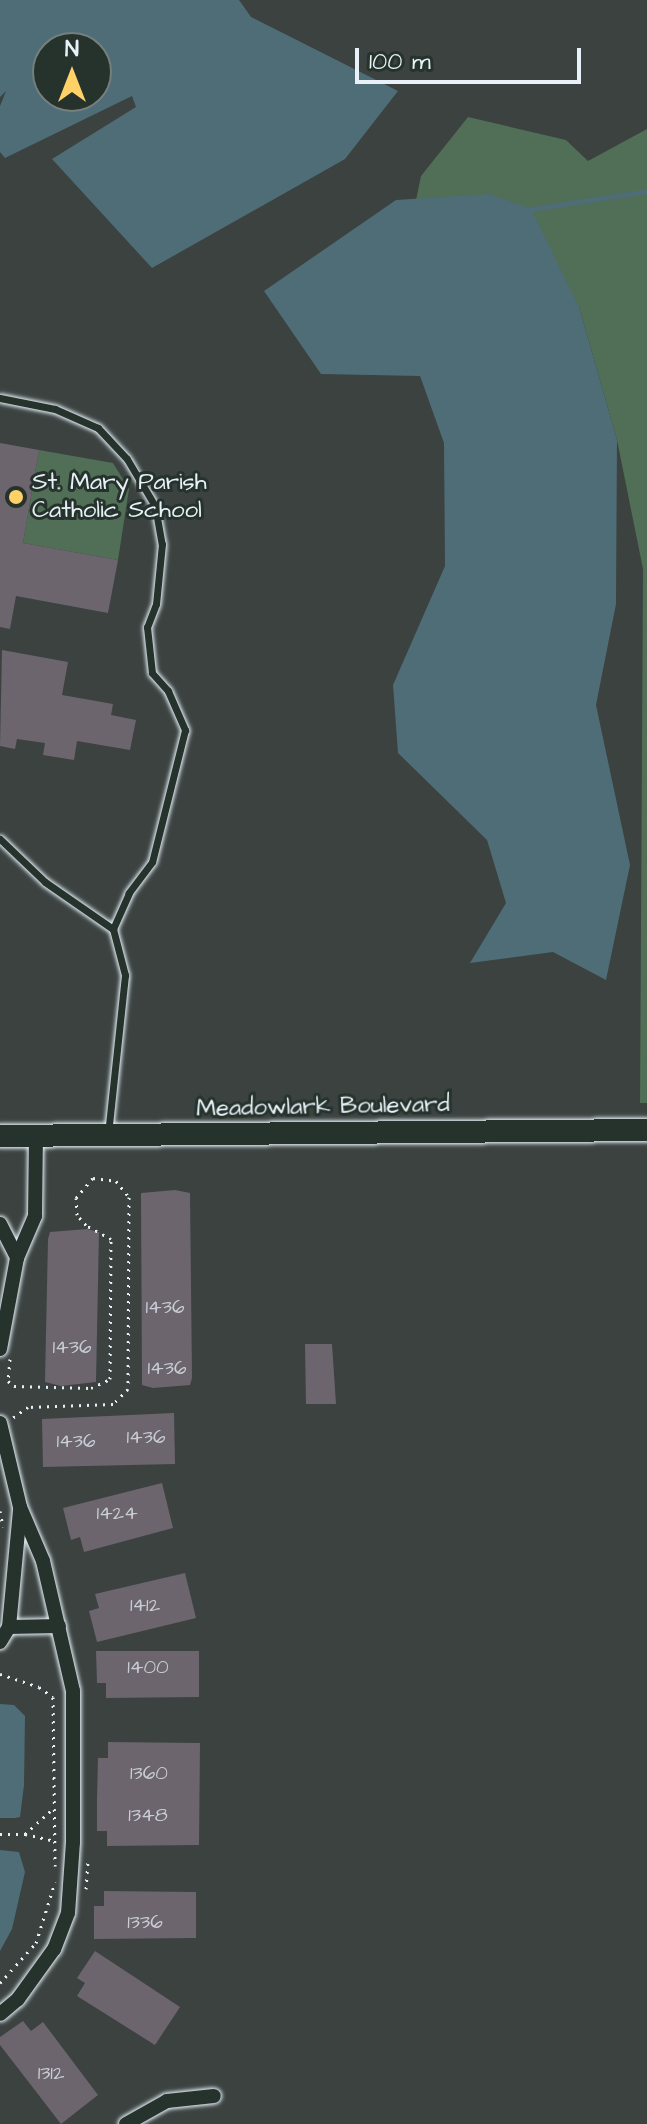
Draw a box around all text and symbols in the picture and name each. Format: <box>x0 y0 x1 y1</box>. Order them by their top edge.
north arrow <box>32 32 112 112</box>
scale bar <box>359 32 585 82</box>
text: N <box>65 34 79 65</box>
text: 100 m <box>369 45 431 79</box>
place label: St. Mary Parish Catholic School <box>32 469 207 525</box>
marker: St. Mary Parish Catholic School <box>7 488 25 506</box>
street label: Meadowlark Boulevard <box>196 1090 450 1124</box>
house number: 1436 <box>146 1295 184 1319</box>
house number: 1436 <box>53 1335 91 1359</box>
house number: 1436 <box>148 1356 186 1380</box>
house number: 1436 <box>127 1425 165 1449</box>
house number: 1436 <box>57 1429 95 1453</box>
house number: 1424 <box>96 1501 138 1525</box>
house number: 1412 <box>130 1593 160 1617</box>
house number: 1400 <box>127 1655 169 1679</box>
house number: 1360 <box>130 1761 168 1785</box>
house number: 1348 <box>128 1803 168 1827</box>
house number: 1336 <box>127 1910 163 1934</box>
house number: 1312 <box>38 2061 64 2085</box>

